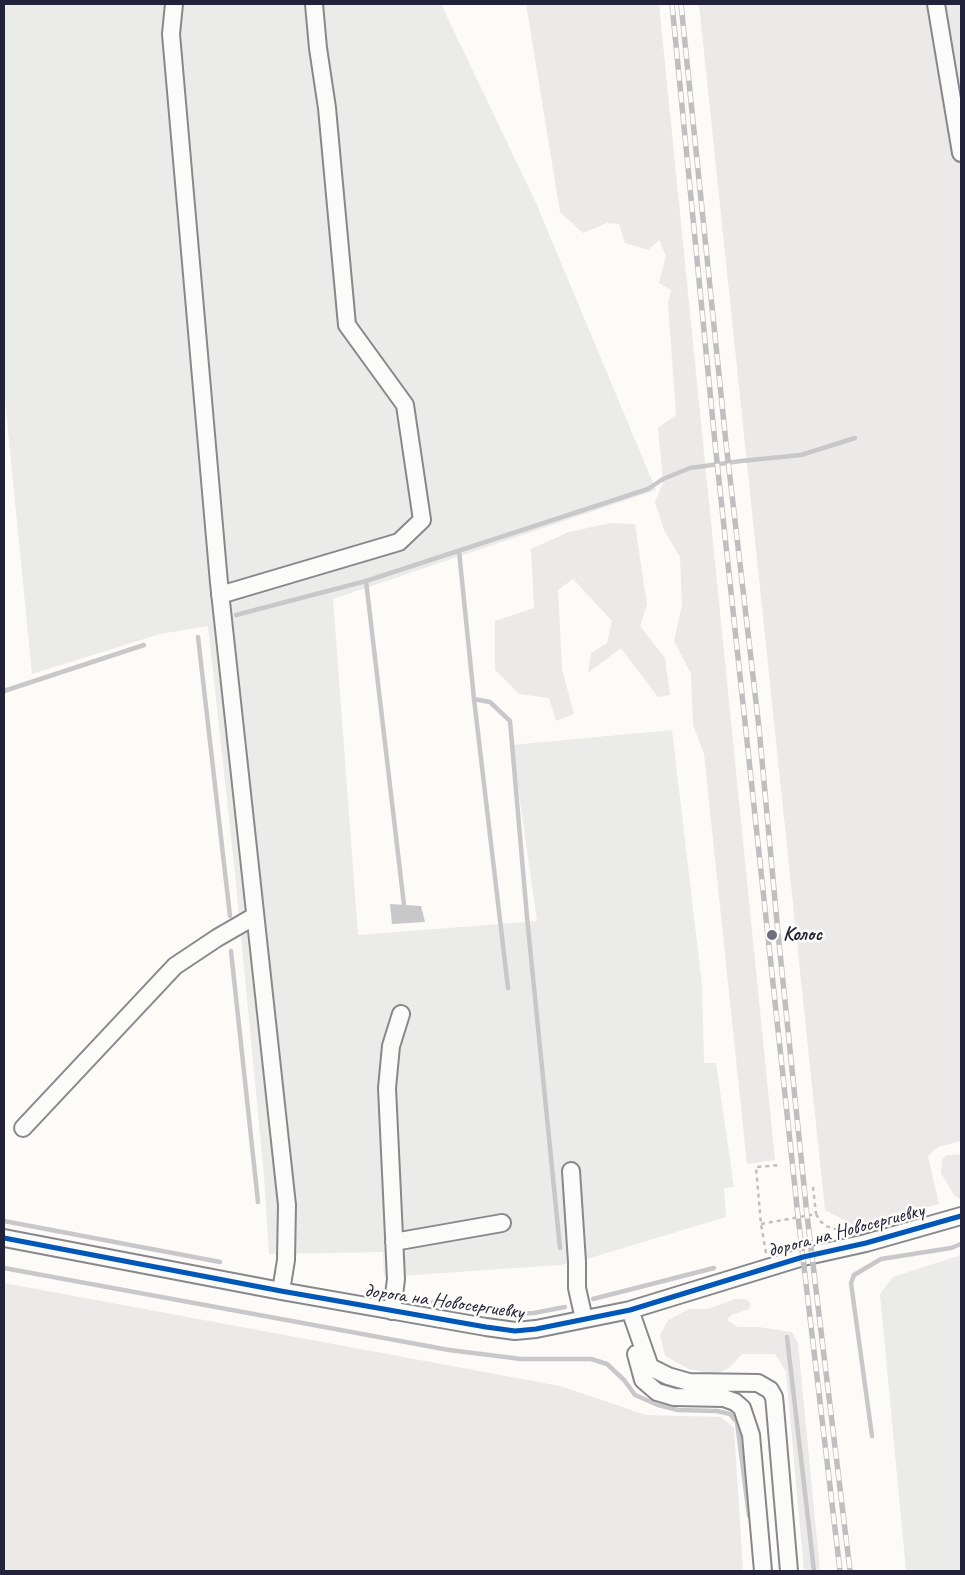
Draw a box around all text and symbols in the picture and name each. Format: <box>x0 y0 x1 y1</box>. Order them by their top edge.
place label: Колос <box>783 923 822 947</box>
marker: Колос <box>765 928 779 942</box>
street label: дорога на Новосергиевку <box>765 1199 927 1263</box>
street label: дорога на Новосергиевку <box>363 1279 525 1325</box>

